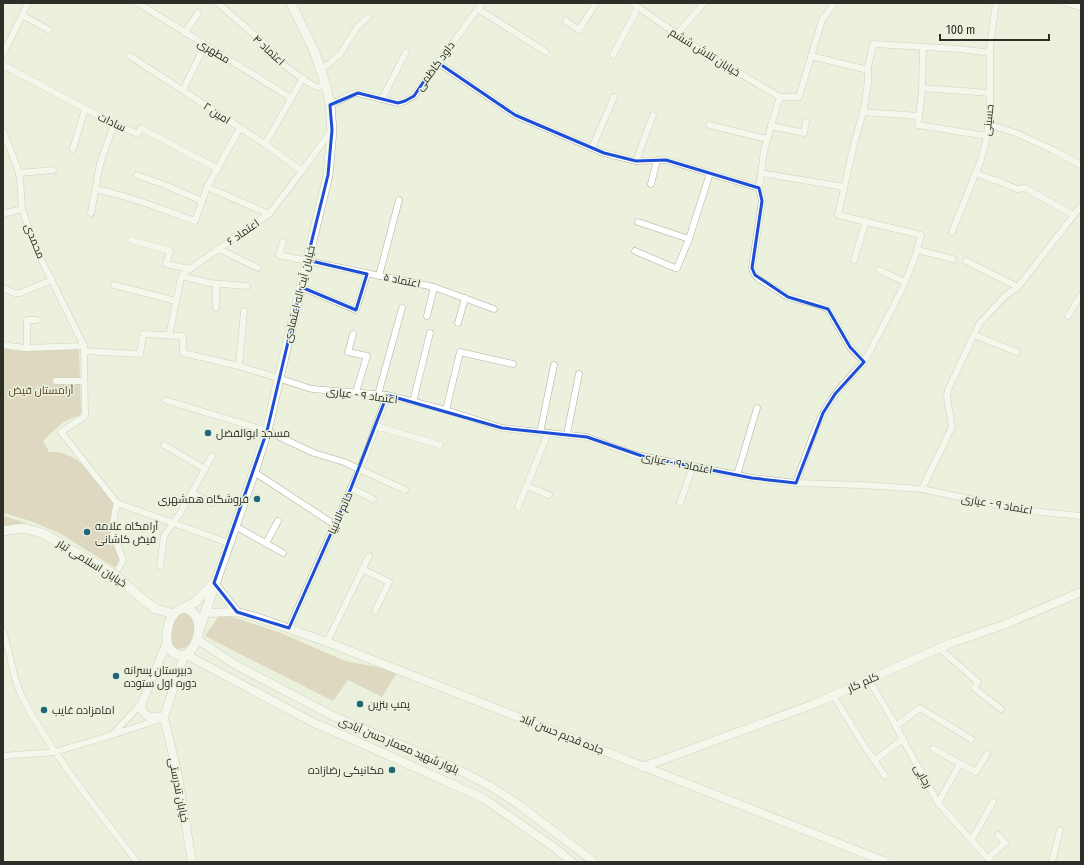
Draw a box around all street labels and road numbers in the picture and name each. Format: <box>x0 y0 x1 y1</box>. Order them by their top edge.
street label: خیابان تلاش ششم <box>667 26 742 80</box>
street label: اعتماد ۴ <box>250 32 287 68</box>
street label: مطهری <box>195 36 232 66</box>
street label: داود کاظمی <box>413 39 458 93</box>
street label: امین ۲ <box>201 100 233 127</box>
street label: حسینی <box>980 104 997 137</box>
street label: سادات <box>96 110 128 135</box>
street label: اعتماد ۶ <box>225 217 262 248</box>
street label: محمدی <box>22 222 47 261</box>
street label: خیابان آیت اله اعتمادی <box>281 244 318 344</box>
street label: اعتماد ۵ <box>382 271 421 290</box>
street label: اعتماد ۹ - عیاری <box>325 385 398 406</box>
street label: اعتماد ۹ - عیاری <box>640 450 713 477</box>
street label: خاتم الانبیا <box>325 490 356 537</box>
street label: اعتماد ۹ - عیاری <box>960 492 1033 517</box>
street label: خیابان اسلامی تبار <box>54 536 129 590</box>
street label: کلم کار <box>845 670 881 696</box>
street label: جاده قدیم حسن آباد <box>518 712 606 758</box>
street label: بلوار شهید معمار حسن آبادی <box>337 714 461 777</box>
street label: خیابان تندرستی <box>166 757 191 824</box>
street label: رجایی <box>911 762 934 790</box>

